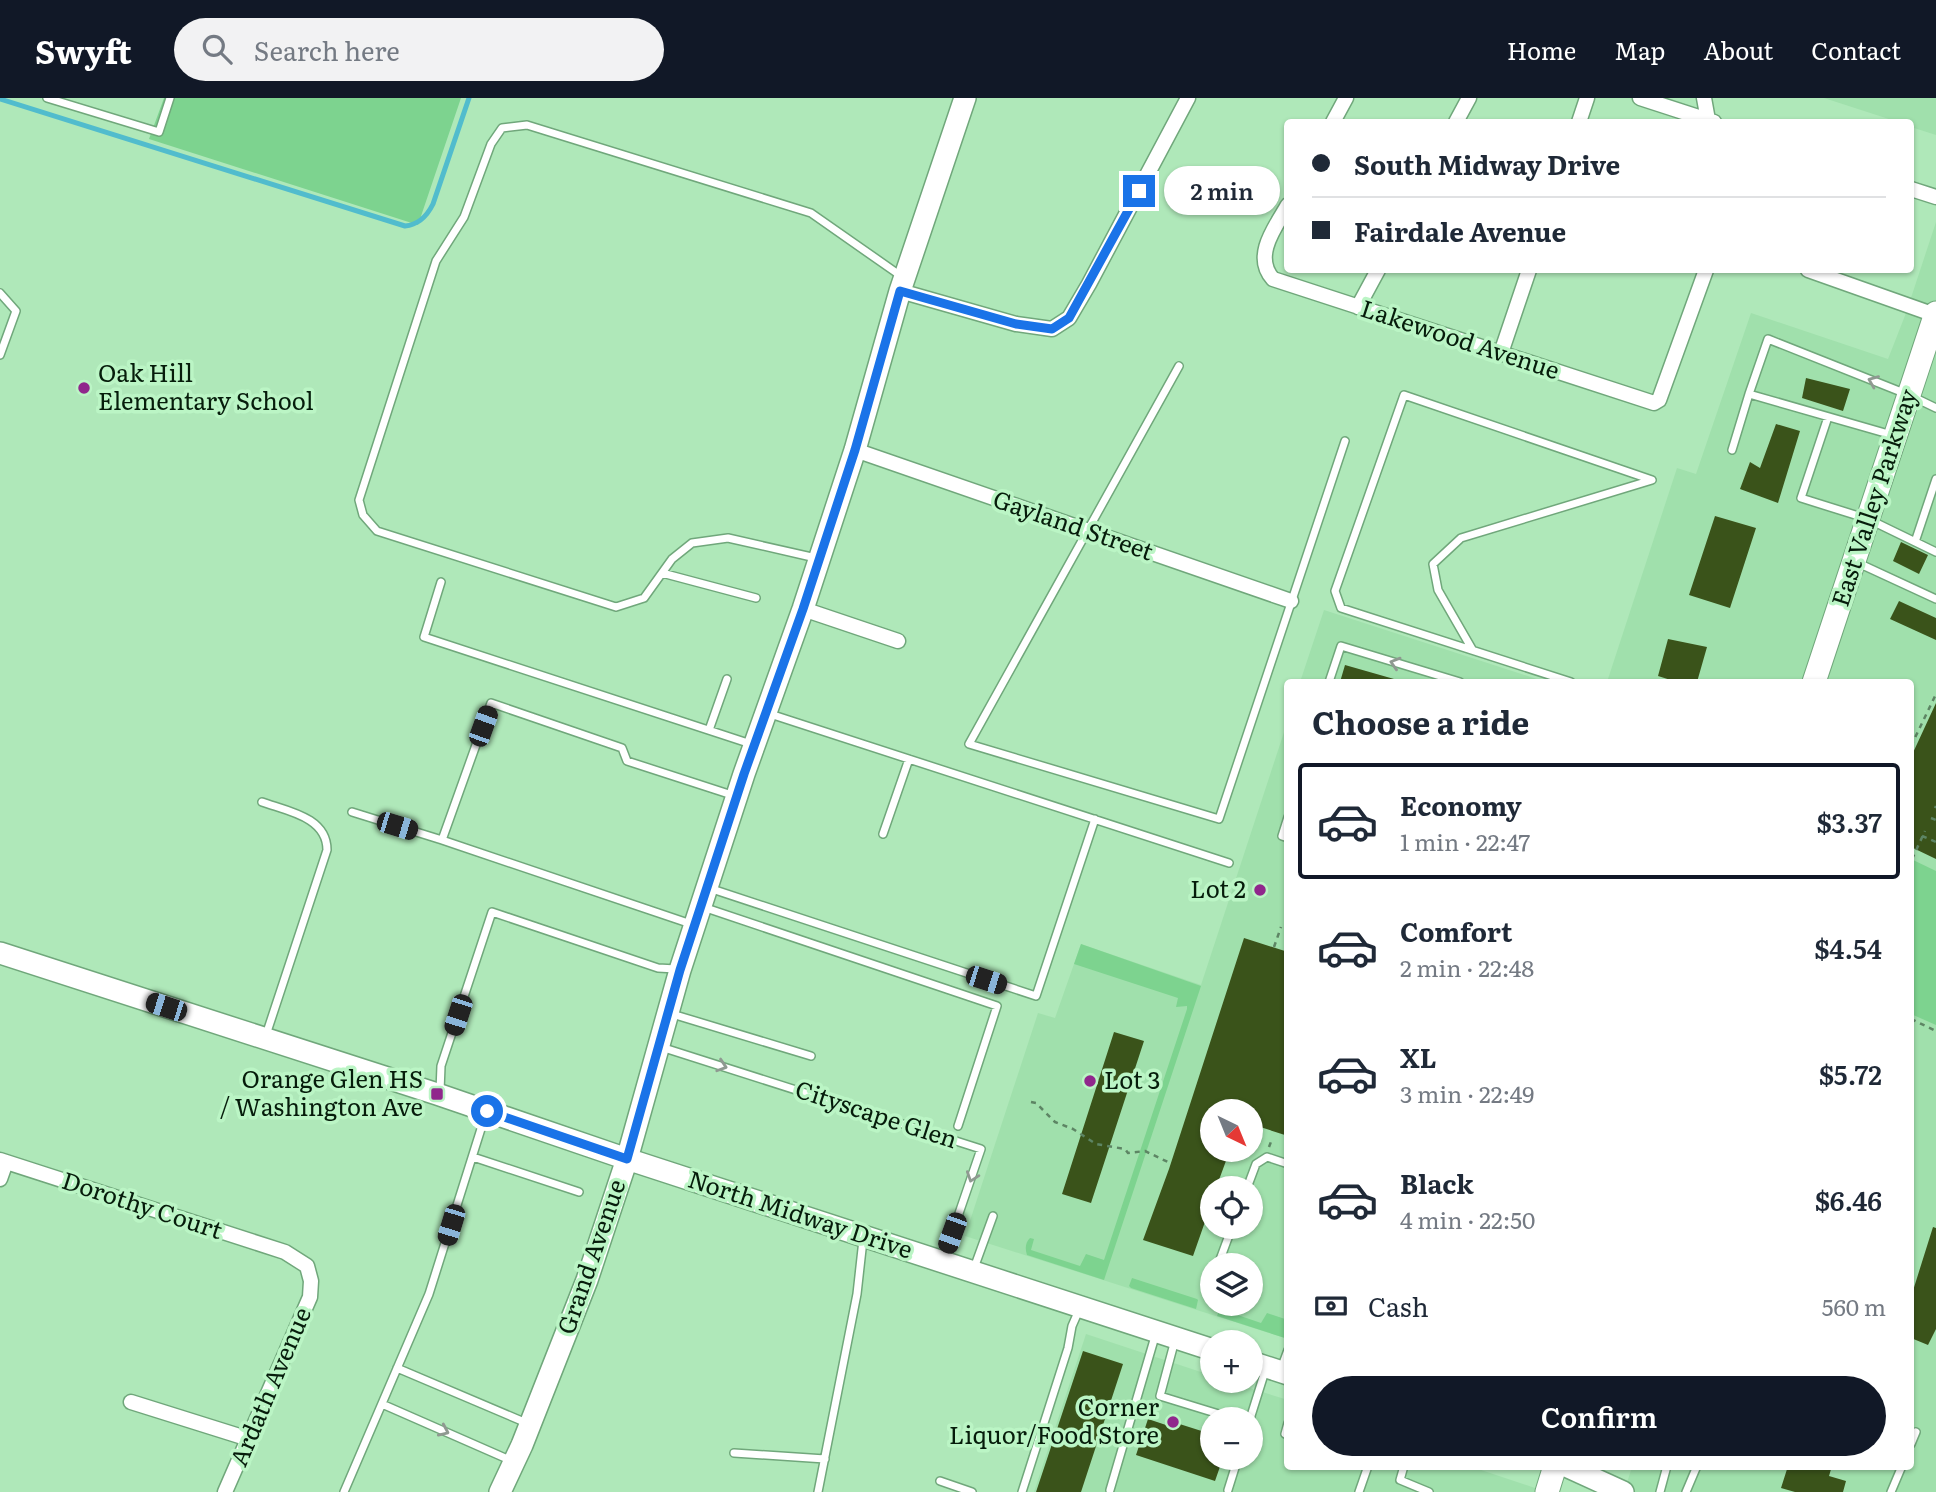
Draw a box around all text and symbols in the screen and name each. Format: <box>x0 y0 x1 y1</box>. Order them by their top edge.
search box <box>174 18 664 81</box>
text: Swyft <box>35 25 132 74</box>
icon: search <box>198 30 236 68</box>
text: Search here <box>254 30 400 69</box>
text: Home <box>1507 32 1576 67</box>
text: Map <box>1614 32 1665 67</box>
text: About <box>1703 32 1773 67</box>
text: Contact <box>1811 32 1901 67</box>
text: South Midway Drive <box>1354 144 1620 183</box>
callout: 2 min <box>1164 166 1279 216</box>
text: 2 min <box>1190 173 1254 207</box>
route end <box>1123 175 1155 207</box>
text: Fairdale Avenue <box>1354 211 1566 250</box>
street label: Lakewood Avenue <box>1357 289 1565 386</box>
place label: Oak Hill Elementary School <box>98 354 314 417</box>
one-way arrow <box>1868 375 1880 389</box>
marker: Oak Hill Elementary School <box>76 380 92 396</box>
street label: East Valley Parkway <box>1821 384 1924 610</box>
street label: Gayland Street <box>989 480 1159 568</box>
one-way arrow <box>1389 656 1401 671</box>
text: Choose a ride <box>1312 697 1529 745</box>
car <box>466 703 501 749</box>
text: Economy <box>1400 785 1522 824</box>
icon: car <box>1316 790 1379 853</box>
text: $3.37 <box>1817 802 1882 841</box>
car <box>374 810 421 842</box>
text: 1 min · 22:47 <box>1400 824 1530 858</box>
place label: Lot 2 <box>1190 870 1246 905</box>
marker: Lot 2 <box>1252 882 1268 898</box>
text: Comfort <box>1400 911 1512 950</box>
icon: car <box>1316 916 1379 979</box>
text: $4.54 <box>1814 928 1882 967</box>
text: 2 min · 22:48 <box>1400 950 1534 984</box>
car <box>963 964 1010 996</box>
car <box>143 991 190 1023</box>
car <box>442 992 475 1038</box>
text: XL <box>1400 1037 1437 1076</box>
icon: car <box>1316 1042 1379 1105</box>
text: $5.72 <box>1819 1054 1882 1093</box>
one-way arrow <box>716 1058 728 1073</box>
place label: Orange Glen HS / Washington Ave <box>220 1060 423 1123</box>
place label: Lot 3 <box>1104 1061 1161 1096</box>
street label: Cityscape Glen <box>791 1070 962 1155</box>
marker: Lot 3 <box>1082 1073 1098 1089</box>
text: 3 min · 22:49 <box>1400 1076 1534 1110</box>
marker: Orange Glen HS / Washington Ave <box>429 1086 445 1102</box>
route start <box>471 1095 503 1127</box>
north arrow <box>1200 1099 1264 1162</box>
map controls <box>1200 1099 1263 1470</box>
street label: North Midway Drive <box>684 1160 918 1265</box>
street label: Dorothy Court <box>58 1161 228 1246</box>
text: Black <box>1400 1163 1474 1202</box>
icon: car <box>1316 1168 1379 1231</box>
one-way arrow <box>966 1170 980 1182</box>
street label: Grand Avenue <box>547 1174 632 1338</box>
button: locate <box>1200 1176 1263 1239</box>
text: $6.46 <box>1815 1180 1882 1219</box>
car <box>435 1202 468 1248</box>
text: 4 min · 22:50 <box>1400 1202 1535 1236</box>
car <box>935 1210 970 1256</box>
button: layers <box>1200 1253 1263 1316</box>
text: Cash <box>1368 1286 1429 1325</box>
icon: cash <box>1312 1287 1350 1325</box>
text: 560 m <box>1822 1289 1886 1323</box>
street label: Ardath Avenue <box>219 1301 318 1471</box>
button: + <box>1200 1330 1263 1393</box>
button: Confirm <box>1312 1376 1886 1456</box>
place label: Corner Liquor/Food Store <box>949 1388 1160 1451</box>
button: − <box>1200 1407 1263 1470</box>
marker: Corner Liquor/Food Store <box>1165 1414 1181 1430</box>
one-way arrow <box>437 1423 449 1437</box>

